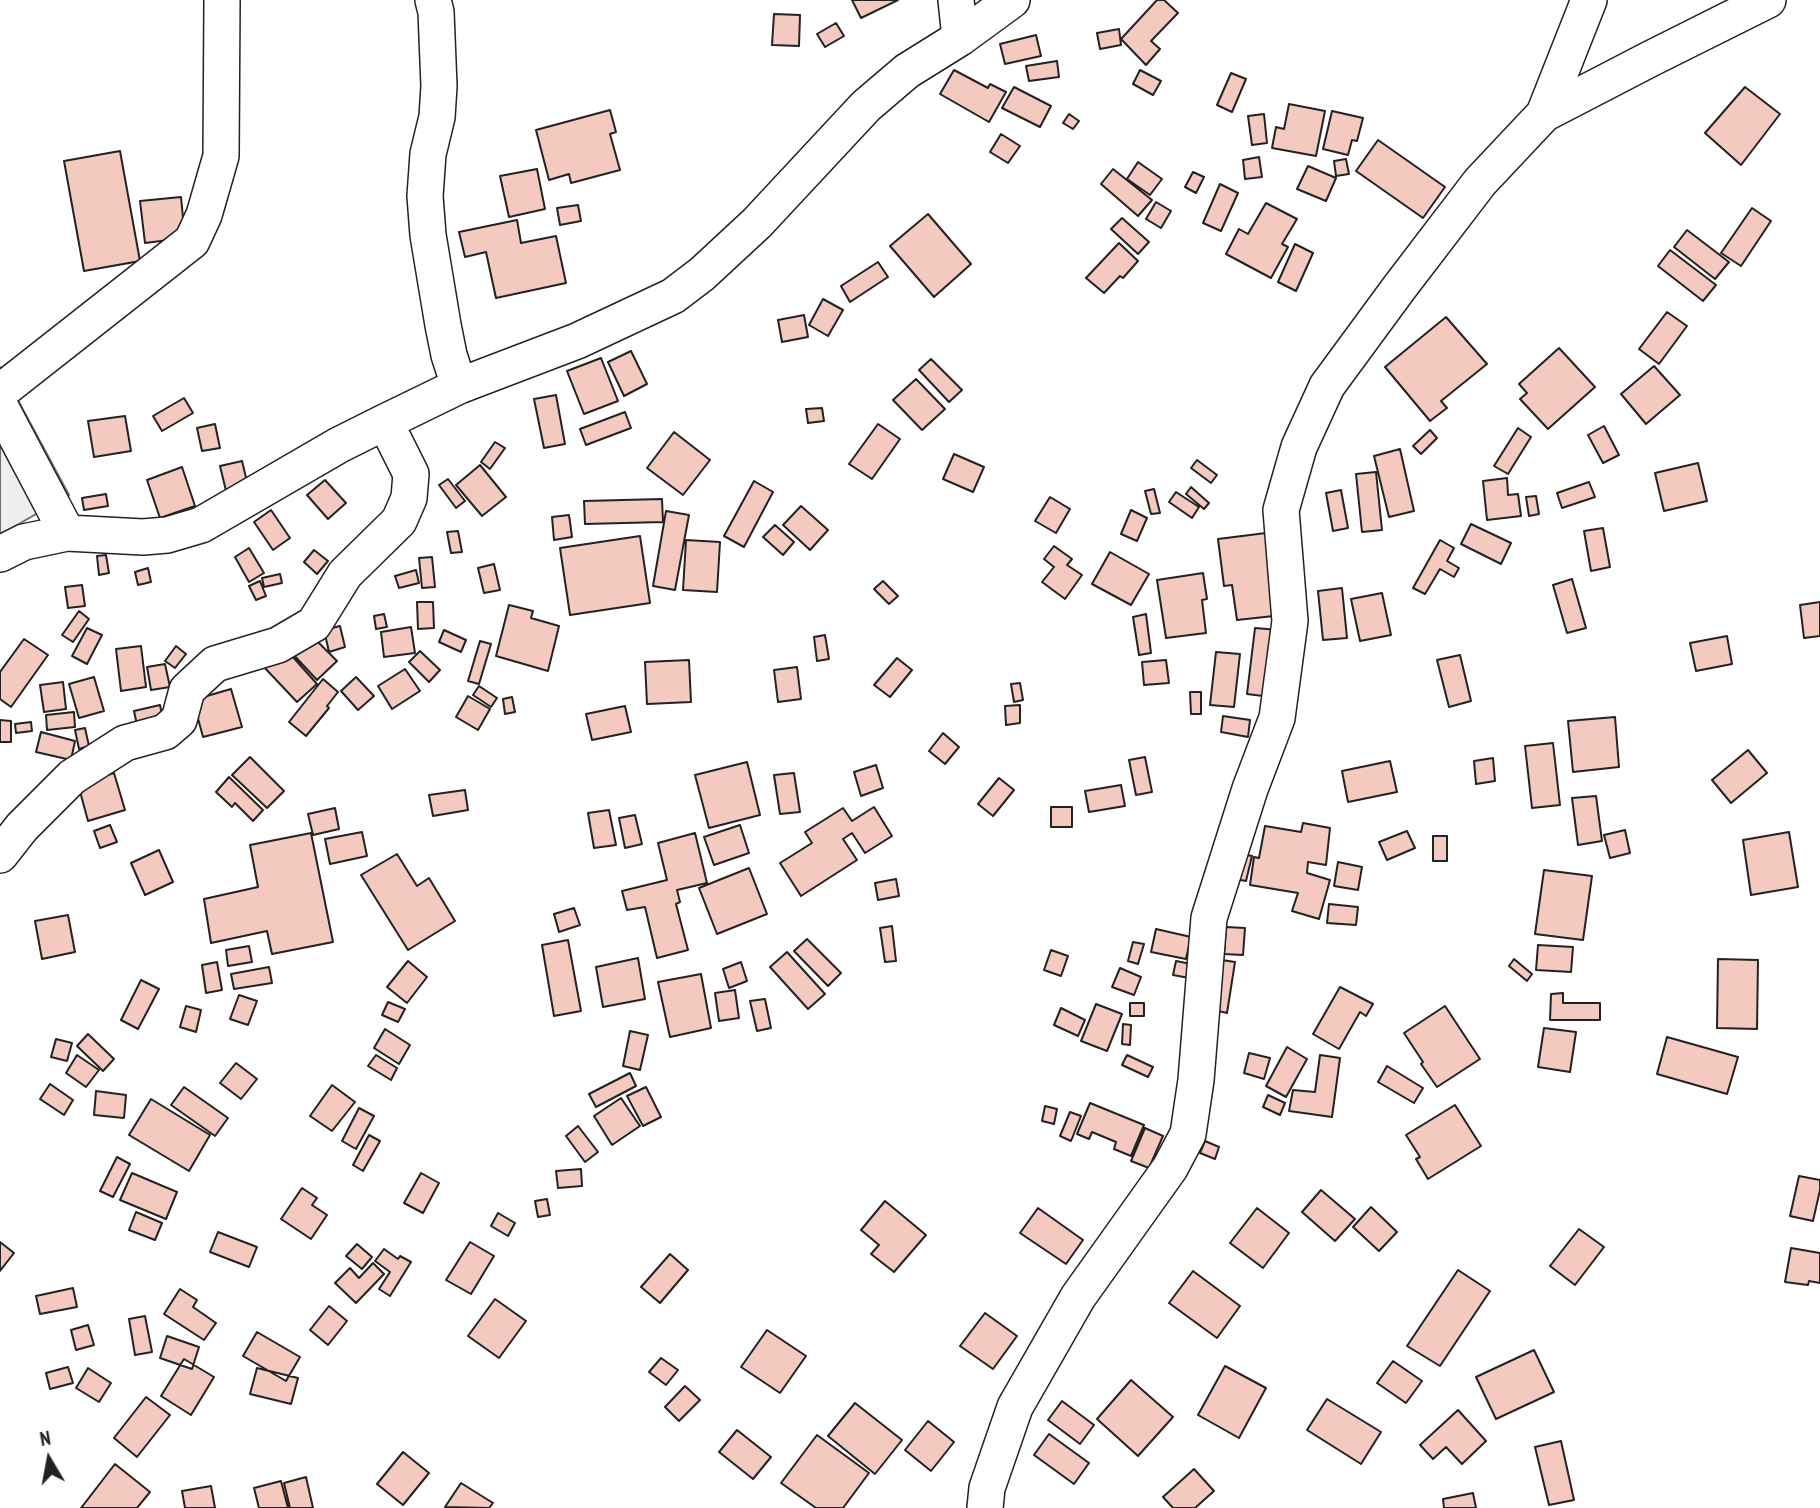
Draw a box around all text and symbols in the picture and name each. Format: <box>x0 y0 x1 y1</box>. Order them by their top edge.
north arrow <box>14 1424 84 1494</box>
text: N <box>38 1426 52 1451</box>

